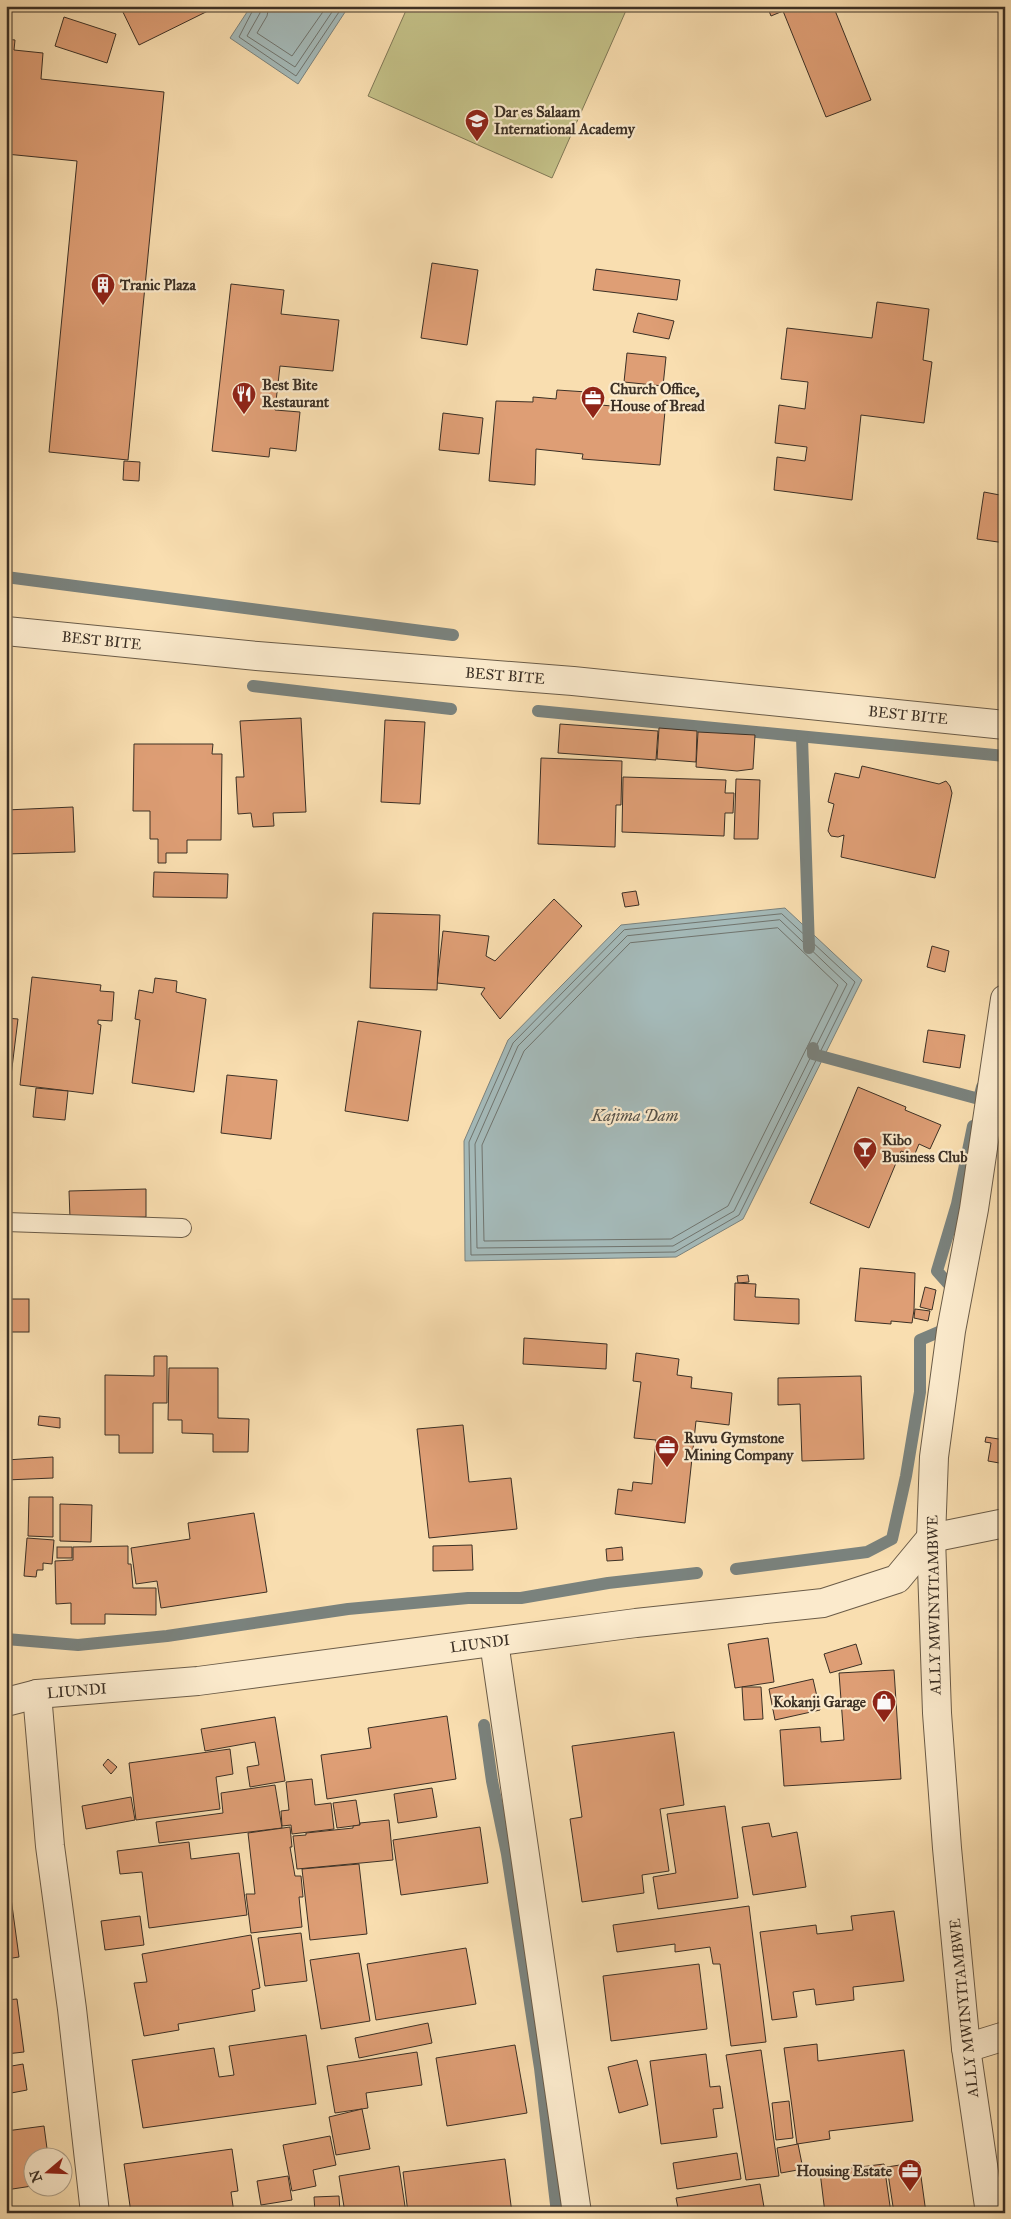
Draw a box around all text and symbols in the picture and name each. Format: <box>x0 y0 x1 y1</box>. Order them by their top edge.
place label: Dar es Salaam International Academy <box>494 103 636 139</box>
school or university icon: Dar es Salaam International Academy <box>464 108 490 142</box>
building icon: Tranic Plaza <box>90 272 116 306</box>
place label: Tranic Plaza <box>119 276 197 294</box>
place label: Best Bite Restaurant <box>262 376 330 411</box>
place label: Church Office, House of Bread <box>610 380 705 415</box>
restaurant icon: Best Bite Restaurant <box>231 381 257 415</box>
office icon: Church Office, House of Bread <box>580 385 606 419</box>
street label: BEST BITE <box>61 628 142 653</box>
street label: BEST BITE <box>464 663 546 688</box>
street label: BEST BITE <box>867 702 949 728</box>
water label: Kajima Dam <box>591 1106 678 1126</box>
place label: Kibo Business Club <box>882 1131 968 1166</box>
bar icon: Kibo Business Club <box>852 1136 878 1170</box>
place label: Ruvu Gymstone Mining Company <box>684 1429 794 1465</box>
office icon: Ruvu Gymstone Mining Company <box>654 1434 680 1468</box>
street label: ALLY MWINYITAMBWE <box>923 1515 945 1696</box>
street label: LIUNDI <box>449 1631 511 1657</box>
street label: LIUNDI <box>46 1679 108 1702</box>
shop icon: Kokanji Garage <box>871 1689 897 1723</box>
place label: Kokanji Garage <box>773 1693 867 1712</box>
street label: ALLY MWINYITAMBWE <box>946 1917 982 2099</box>
north arrow <box>22 2146 72 2196</box>
office icon: Housing Estate <box>897 2158 923 2192</box>
place label: Housing Estate <box>796 2162 893 2181</box>
text: N <box>26 2168 46 2184</box>

